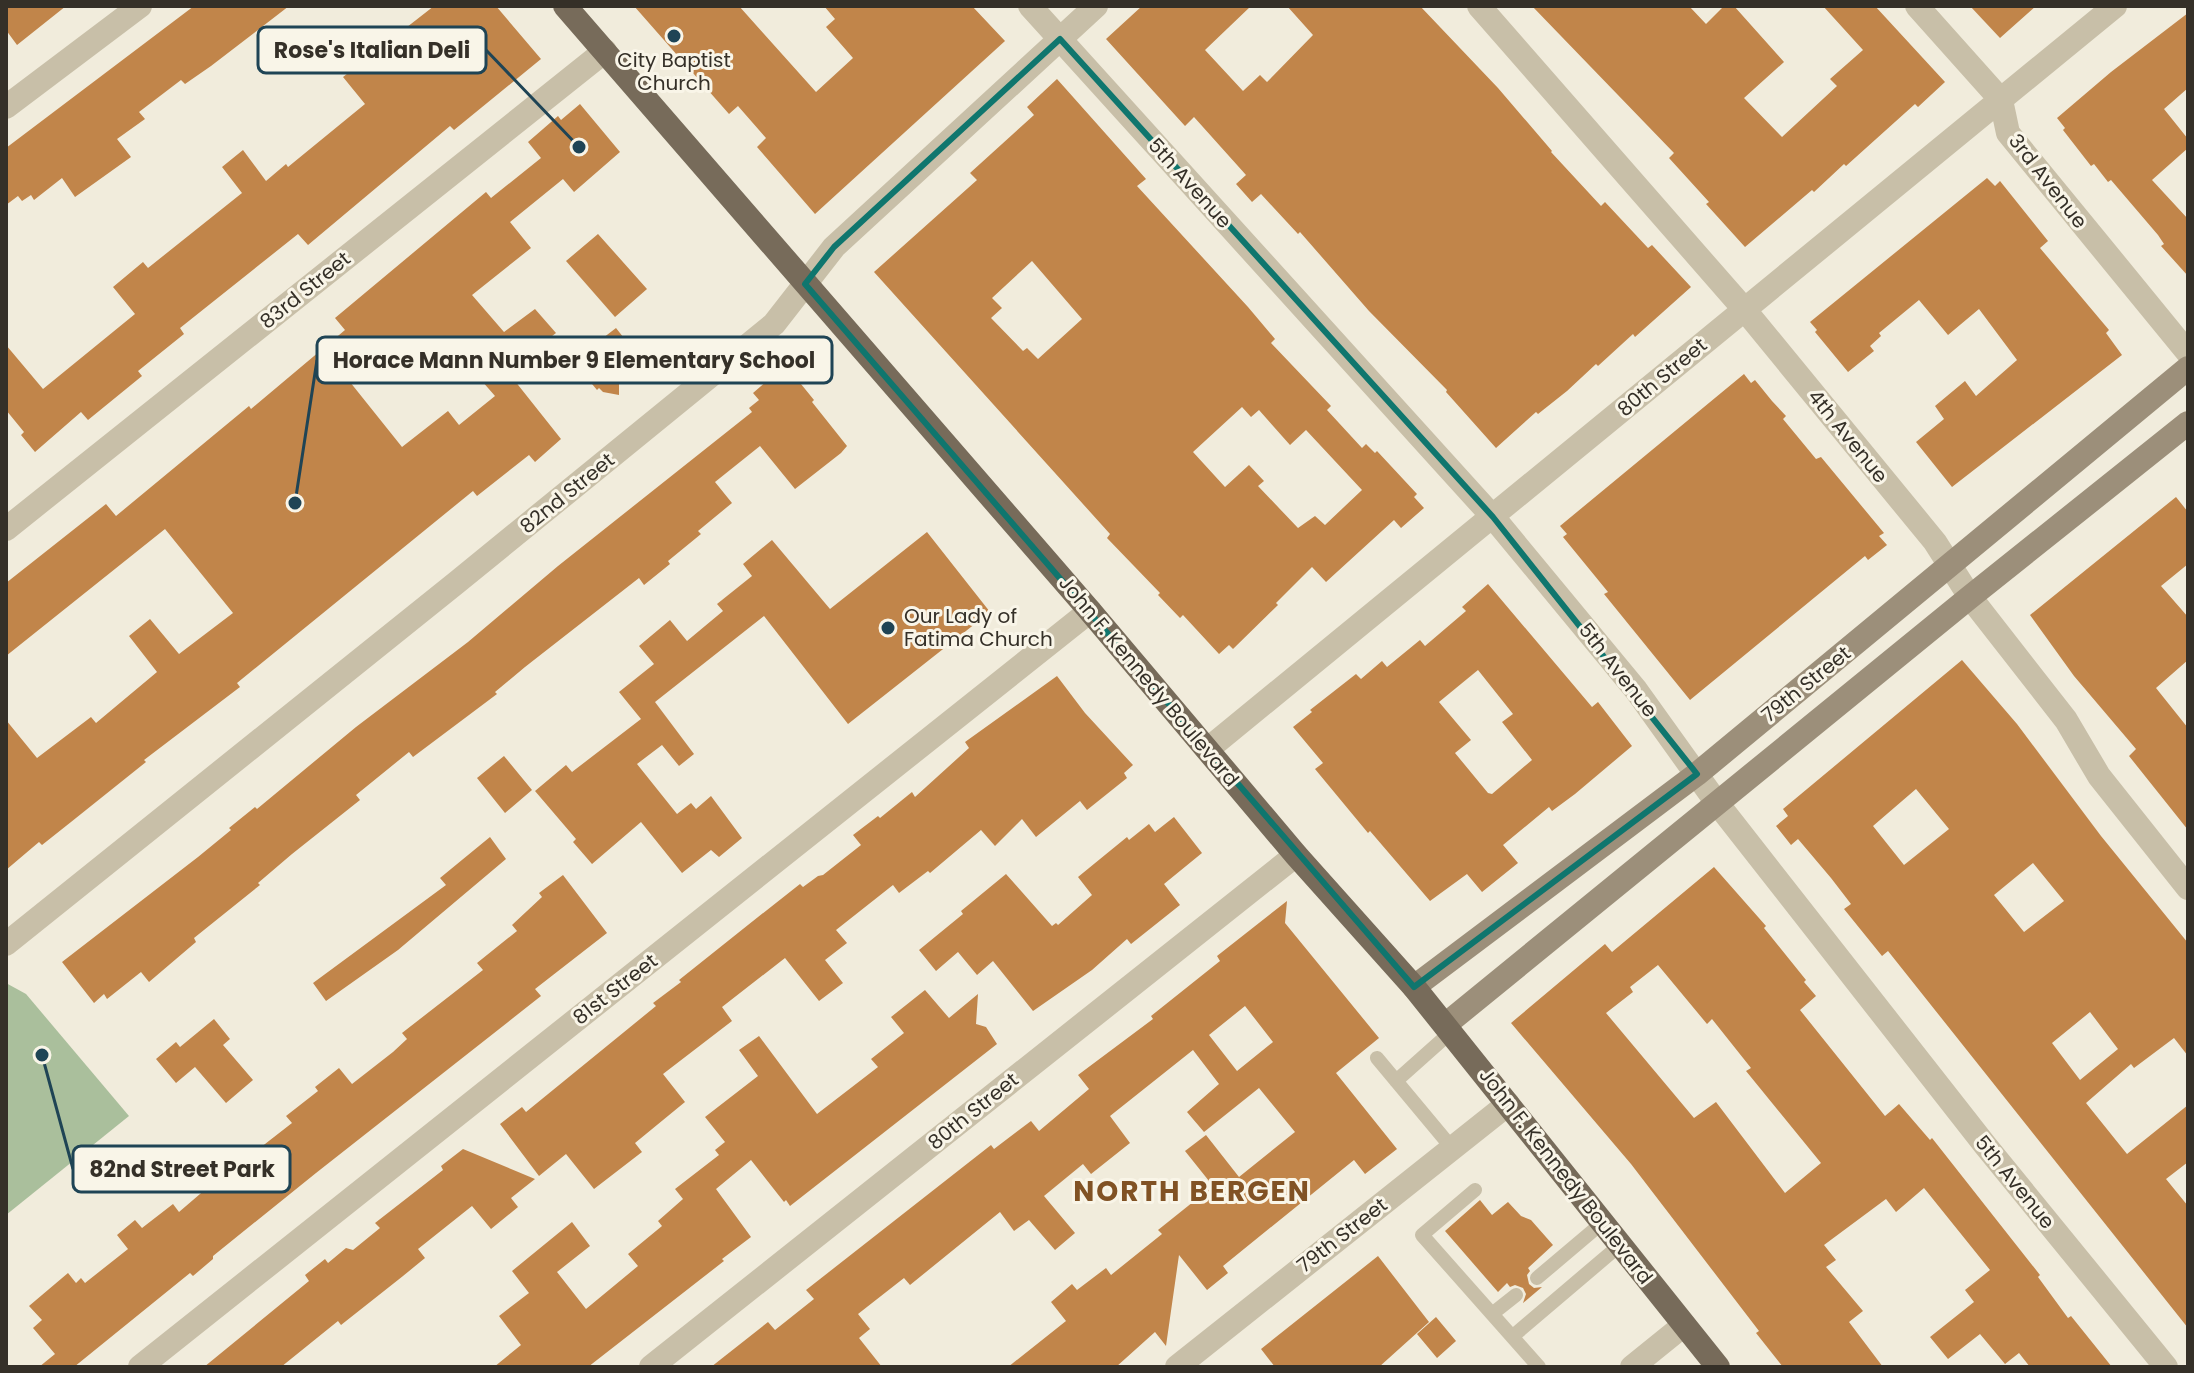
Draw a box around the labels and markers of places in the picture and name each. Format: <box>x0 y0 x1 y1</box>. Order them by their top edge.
callout: Rose's Italian Deli <box>258 27 486 73</box>
marker: City Baptist Church <box>665 27 683 45</box>
place label: City Baptist Church <box>617 46 731 97</box>
callout: Horace Mann Number 9 Elementary School <box>317 337 832 383</box>
place label: Our Lady of Fatima Church <box>904 602 1053 653</box>
marker: Our Lady of Fatima Church <box>879 619 897 637</box>
callout: 82nd Street Park <box>73 1146 290 1192</box>

